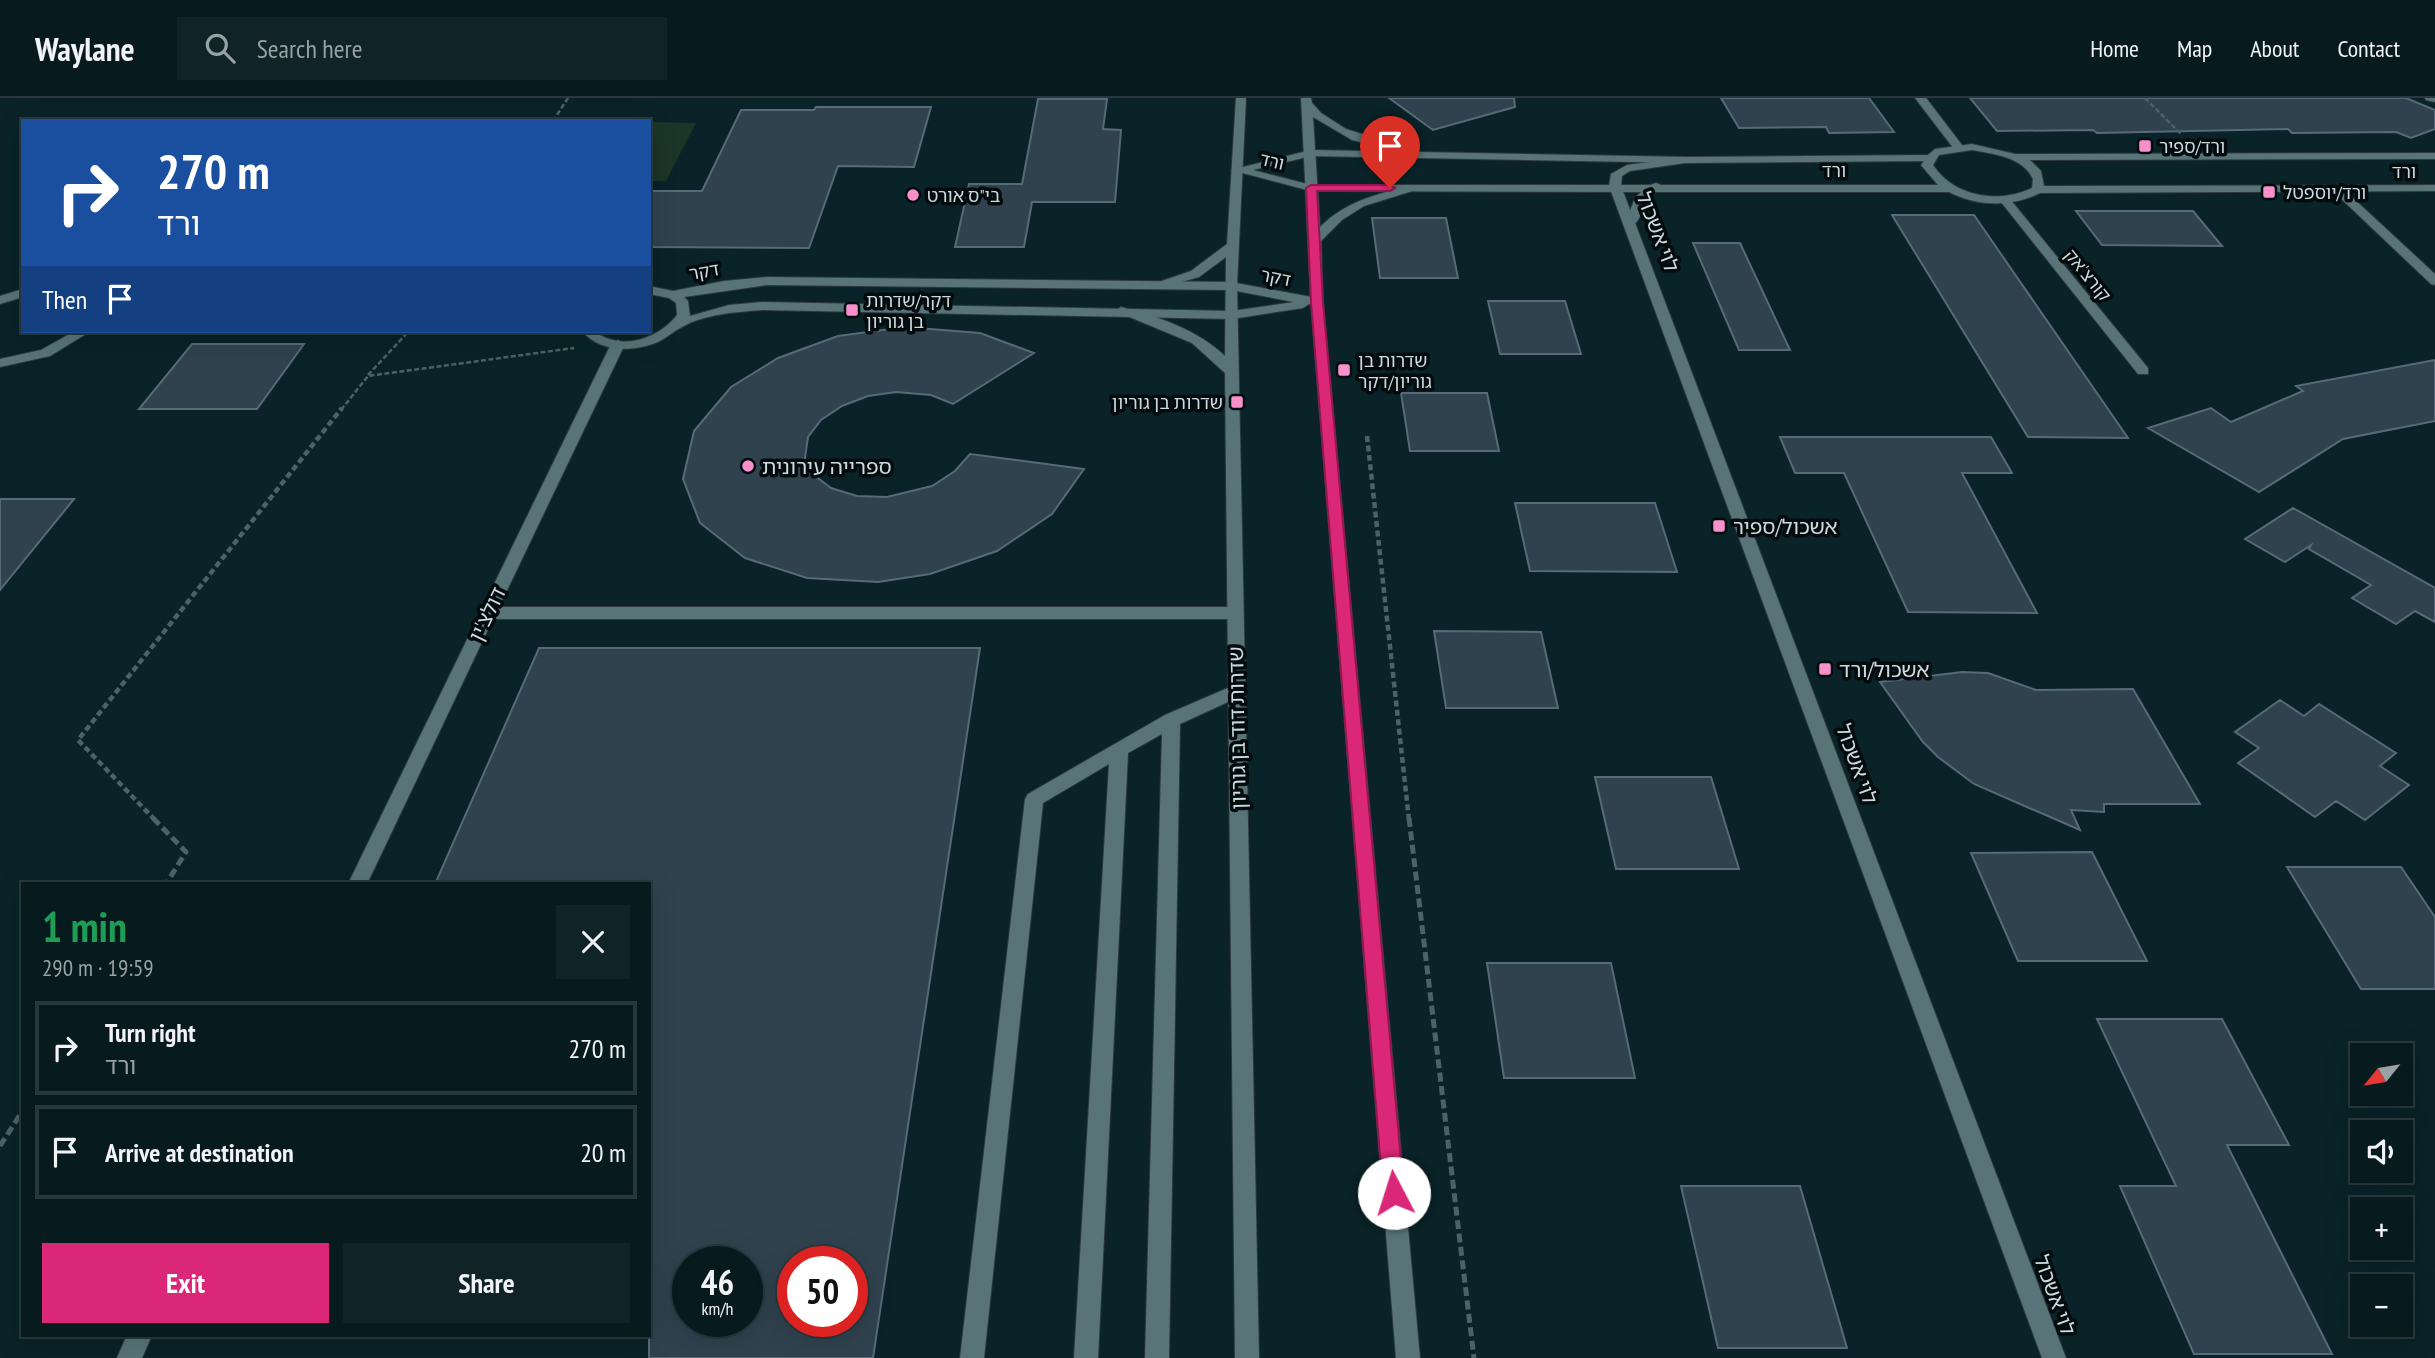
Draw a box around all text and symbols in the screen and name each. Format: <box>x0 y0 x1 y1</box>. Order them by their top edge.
search box <box>177 17 667 80</box>
text: Waylane <box>35 27 135 70</box>
icon: search <box>201 29 239 67</box>
text: Search here <box>257 32 362 65</box>
text: Home <box>2090 33 2139 64</box>
text: Map <box>2177 33 2212 64</box>
text: About <box>2250 33 2299 64</box>
text: Contact <box>2337 33 2400 64</box>
pin <box>1360 116 1420 188</box>
icon: arrive <box>1371 127 1409 165</box>
place label: ורד/ספיר <box>2159 135 2225 158</box>
marker: ורד/ספיר <box>2137 138 2153 154</box>
text: 270 m <box>157 139 270 203</box>
icon: right <box>42 147 133 238</box>
street label: ורד <box>1258 147 1286 175</box>
street label: ורד <box>1822 159 1846 182</box>
street label: ורד <box>2392 160 2416 183</box>
place label: ורד/יוספטל <box>2283 181 2366 204</box>
place label: בי"ס אורט <box>927 184 1000 207</box>
marker: ורד/יוספטל <box>2261 184 2277 200</box>
marker: בי"ס אורט <box>905 187 921 203</box>
street label: לוי אשכול <box>1630 188 1686 276</box>
text: ורד <box>157 202 200 244</box>
street label: קורצ'אק <box>2060 244 2116 306</box>
street label: דקר <box>687 257 721 285</box>
street label: דקר <box>1259 263 1293 291</box>
icon: arrive <box>101 280 139 318</box>
text: Then <box>42 283 87 316</box>
place label: דקר/שדרות בן גוריון <box>866 289 951 333</box>
marker: דקר/שדרות בן גוריון <box>844 302 860 318</box>
place label: שדרות בן גוריון/דקר <box>1358 349 1432 393</box>
marker: שדרות בן גוריון/דקר <box>1336 362 1352 378</box>
place label: שדרות בן גוריון <box>1112 391 1223 414</box>
marker: שדרות בן גוריון <box>1229 394 1245 410</box>
place label: ספרייה עירונית <box>762 453 892 480</box>
marker: ספרייה עירונית <box>740 458 756 474</box>
place label: אשכול/ספיר <box>1733 513 1838 540</box>
marker: אשכול/ספיר <box>1711 518 1727 534</box>
street label: דולצ'ין <box>462 582 512 646</box>
street label: שדרות דוד בן גוריון <box>1222 646 1252 810</box>
place label: אשכול/ורד <box>1839 656 1929 683</box>
marker: אשכול/ורד <box>1817 661 1833 677</box>
street label: לוי אשכול <box>1830 720 1884 808</box>
text: 1 min <box>42 899 127 954</box>
button: close <box>556 905 630 979</box>
text: 290 m · 19:59 <box>42 953 154 982</box>
text: Turn right <box>105 1016 196 1049</box>
icon: right <box>46 1029 84 1067</box>
text: 270 m <box>568 1032 626 1065</box>
north arrow <box>2350 1043 2413 1106</box>
map controls <box>2350 1043 2413 1337</box>
text: ורד <box>105 1051 136 1080</box>
button: sound <box>2350 1120 2413 1183</box>
icon: arrive <box>46 1133 84 1171</box>
text: Arrive at destination <box>105 1136 294 1169</box>
text: 20 m <box>580 1136 626 1169</box>
position arrow <box>1357 1156 1431 1230</box>
button: + <box>2350 1197 2413 1260</box>
button: Exit <box>42 1243 329 1323</box>
button: Share <box>343 1243 630 1323</box>
speed limit sign: 50 <box>777 1246 868 1337</box>
street label: לוי אשכול <box>2028 1251 2082 1339</box>
text: 46 <box>701 1259 734 1305</box>
button: − <box>2350 1274 2413 1337</box>
text: km/h <box>702 1297 733 1320</box>

